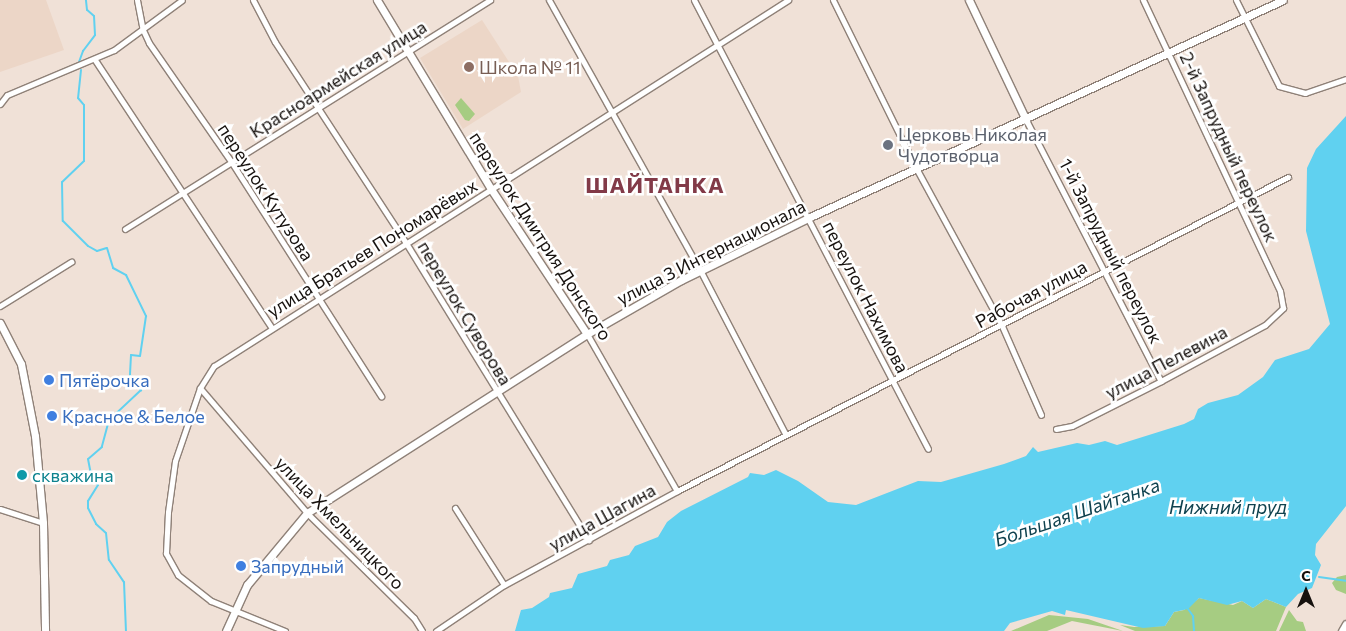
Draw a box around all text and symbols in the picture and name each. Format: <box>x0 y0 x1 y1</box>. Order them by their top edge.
street label: Красноармейская улица <box>246 16 430 142</box>
street label: 2-й Запрудный переулок <box>1175 49 1283 245</box>
place label: Школа № 11 <box>479 56 581 78</box>
marker: Школа № 11 <box>463 61 475 73</box>
street label: переулок Кутузова <box>214 119 318 265</box>
place label: Церковь Николая Чудотворца <box>898 124 1047 166</box>
street label: переулок Дмитрия Донского <box>465 128 617 344</box>
marker: Церковь Николая Чудотворца <box>882 139 894 151</box>
street label: 1-й Запрудный переулок <box>1055 155 1167 347</box>
district label: ШАЙТАНКА <box>584 172 726 198</box>
street label: улица Братьев Пономарёвых <box>263 174 481 322</box>
street label: улица 3 Интернационала <box>613 195 809 309</box>
street label: переулок Нахимова <box>818 217 914 377</box>
street label: переулок Суворова <box>413 237 517 389</box>
street label: Рабочая улица <box>971 256 1091 332</box>
street label: улица Пелевина <box>1101 321 1231 403</box>
place label: Пятёрочка <box>59 369 150 391</box>
marker: Пятёрочка <box>43 374 55 386</box>
place label: Красное & Белое <box>62 405 205 427</box>
marker: Красное & Белое <box>46 410 58 422</box>
street label: улица Хмельницкого <box>271 452 409 594</box>
place label: скважина <box>32 464 114 486</box>
marker: скважина <box>16 469 28 481</box>
water label: Большая Шайтанка <box>991 473 1163 551</box>
street label: улица Шагина <box>545 479 659 555</box>
water label: Нижний пруд <box>1169 496 1287 518</box>
place label: Запрудный <box>251 555 344 577</box>
marker: Запрудный <box>235 560 247 572</box>
north arrow <box>1281 566 1331 616</box>
text: С <box>1301 567 1311 584</box>

